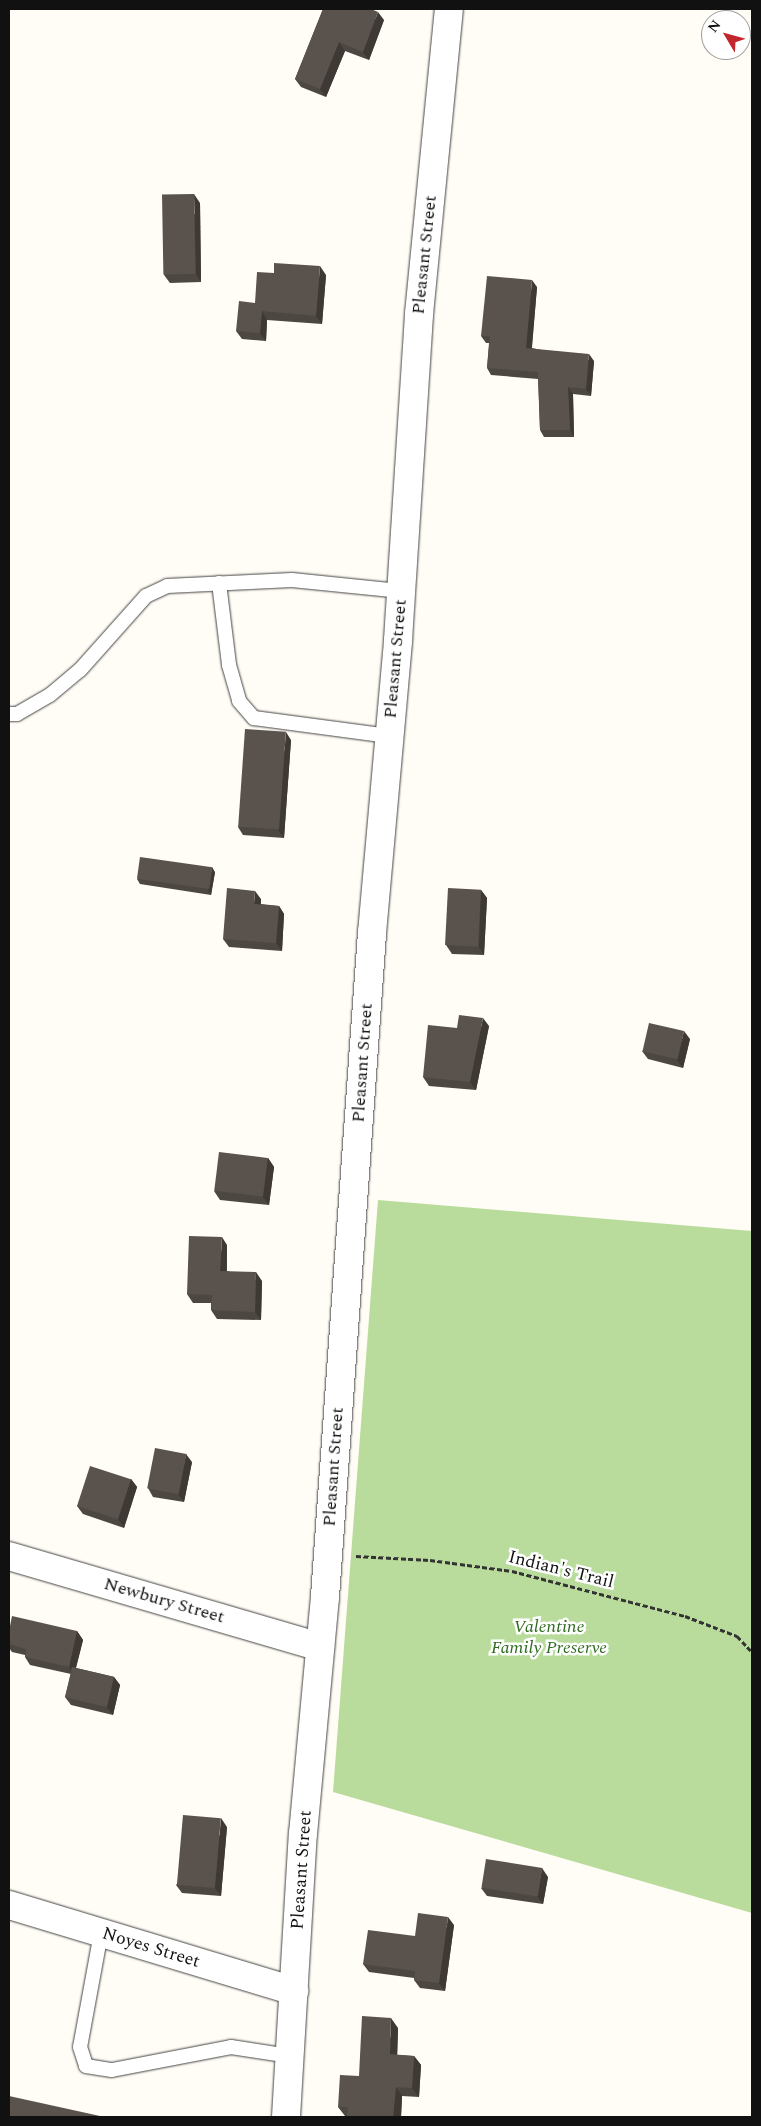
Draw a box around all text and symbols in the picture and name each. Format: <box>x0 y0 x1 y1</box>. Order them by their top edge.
north arrow <box>701 10 751 60</box>
text: N <box>703 15 726 37</box>
street label: Pleasant Street <box>408 194 442 316</box>
street label: Pleasant Street <box>380 599 412 719</box>
street label: Pleasant Street <box>348 1003 378 1123</box>
street label: Pleasant Street <box>319 1407 349 1527</box>
street label: Indian's Trail <box>506 1546 616 1594</box>
street label: Newbury Street <box>101 1573 227 1629</box>
park label: Valentine Family Preserve <box>491 1617 607 1660</box>
street label: Pleasant Street <box>287 1810 317 1930</box>
street label: Noyes Street <box>100 1923 202 1973</box>

